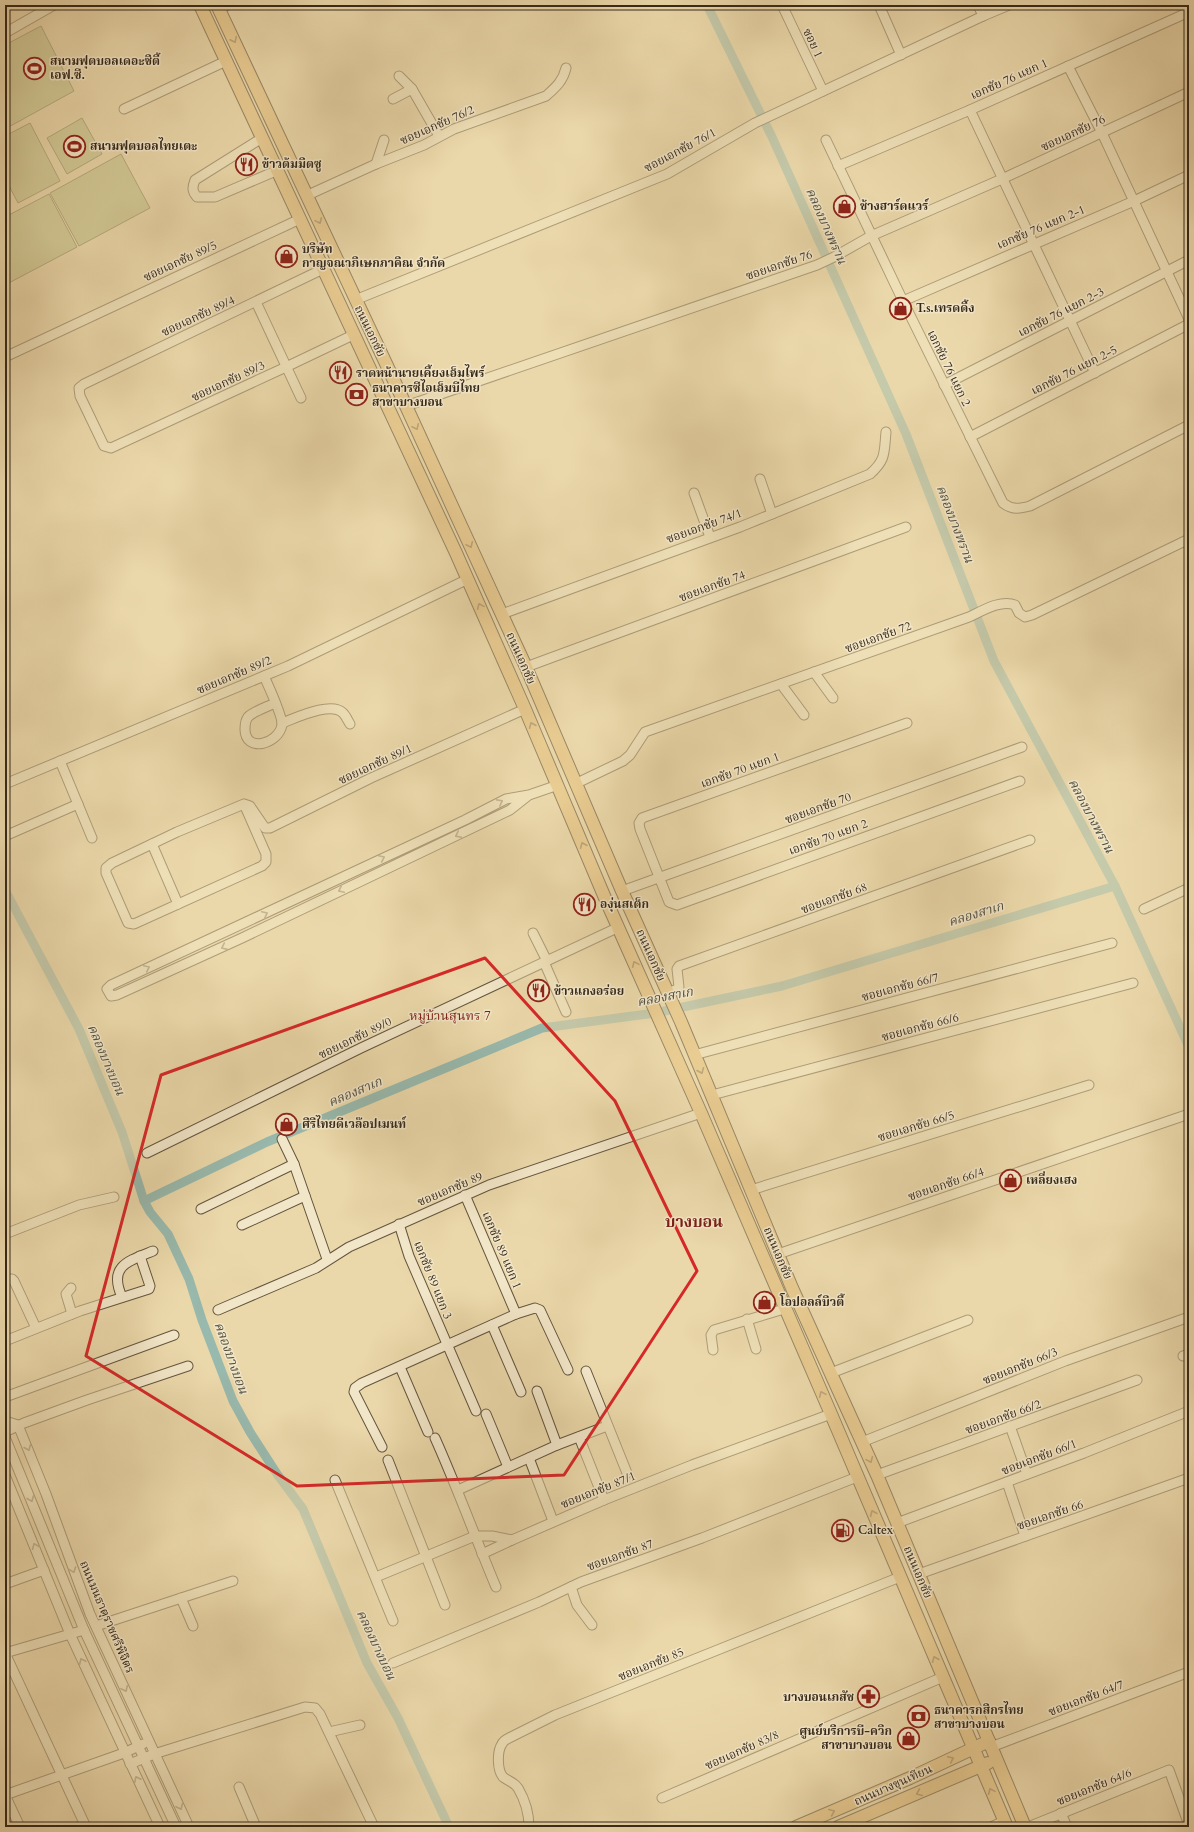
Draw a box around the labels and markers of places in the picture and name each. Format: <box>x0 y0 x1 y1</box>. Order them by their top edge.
place label: สนามฟุตบอลเดอะซิตี้ เอฟ.ซี. <box>50 52 161 83</box>
sports icon: สนามฟุตบอลเดอะซิตี้ เอฟ.ซี. <box>21 55 47 81</box>
sports icon: สนามฟุตบอลไทยเตะ <box>61 133 87 159</box>
place label: สนามฟุตบอลไทยเตะ <box>90 137 197 154</box>
restaurant icon: ข้าวต้มมิตซู <box>234 151 260 177</box>
place label: ข้าวต้มมิตซู <box>262 156 322 172</box>
shop icon: ช้างฮาร์ดแวร์ <box>831 193 857 219</box>
place label: ช้างฮาร์ดแวร์ <box>860 198 930 214</box>
place label: บริษัท กาญจณาภิเษกภาคิณ จำกัด <box>302 241 445 271</box>
shop icon: บริษัท กาญจณาภิเษกภาคิณ จำกัด <box>273 243 299 269</box>
shop icon: T.s.เทรดดิ้ง <box>888 295 914 321</box>
place label: T.s.เทรดดิ้ง <box>916 299 975 316</box>
restaurant icon: ราดหน้านายเคี้ยงเอ็มไพร์ <box>328 360 354 386</box>
place label: ราดหน้านายเคี้ยงเอ็มไพร์ <box>356 364 486 381</box>
place label: ธนาคารซีไอเอ็มบีไทย สาขาบางบอน <box>372 379 480 410</box>
bank icon: ธนาคารซีไอเอ็มบีไทย สาขาบางบอน <box>344 382 370 408</box>
restaurant icon: องุ่นสเต็ก <box>572 891 598 917</box>
place label: องุ่นสเต็ก <box>600 896 649 912</box>
restaurant icon: ข้าวแกงอร่อย <box>525 978 551 1004</box>
place label: ข้าวแกงอร่อย <box>554 983 624 999</box>
shop icon: ศิริไทยดีเวล๊อปเมนท์ <box>273 1111 299 1137</box>
place label: ศิริไทยดีเวล๊อปเมนท์ <box>302 1115 407 1132</box>
shop icon: เหลี่ยงเฮง <box>998 1167 1024 1193</box>
place label: เหลี่ยงเฮง <box>1026 1171 1077 1188</box>
shop icon: โอปอลล์บิวตี้ <box>752 1289 778 1315</box>
place label: โอปอลล์บิวตี้ <box>779 1293 845 1310</box>
fuel station icon: Caltex <box>829 1517 855 1543</box>
place label: Caltex <box>858 1522 894 1538</box>
pharmacy icon: บางบอนเภสัช <box>856 1684 882 1710</box>
place label: บางบอนเภสัช <box>783 1689 854 1705</box>
place label: ธนาคารกสิกรไทย สาขาบางบอน <box>934 1701 1024 1732</box>
bank icon: ธนาคารกสิกรไทย สาขาบางบอน <box>906 1704 932 1730</box>
place label: ศูนย์บริการบี-ควิก สาขาบางบอน <box>799 1723 892 1753</box>
shop icon: ศูนย์บริการบี-ควิก สาขาบางบอน <box>895 1725 921 1751</box>

